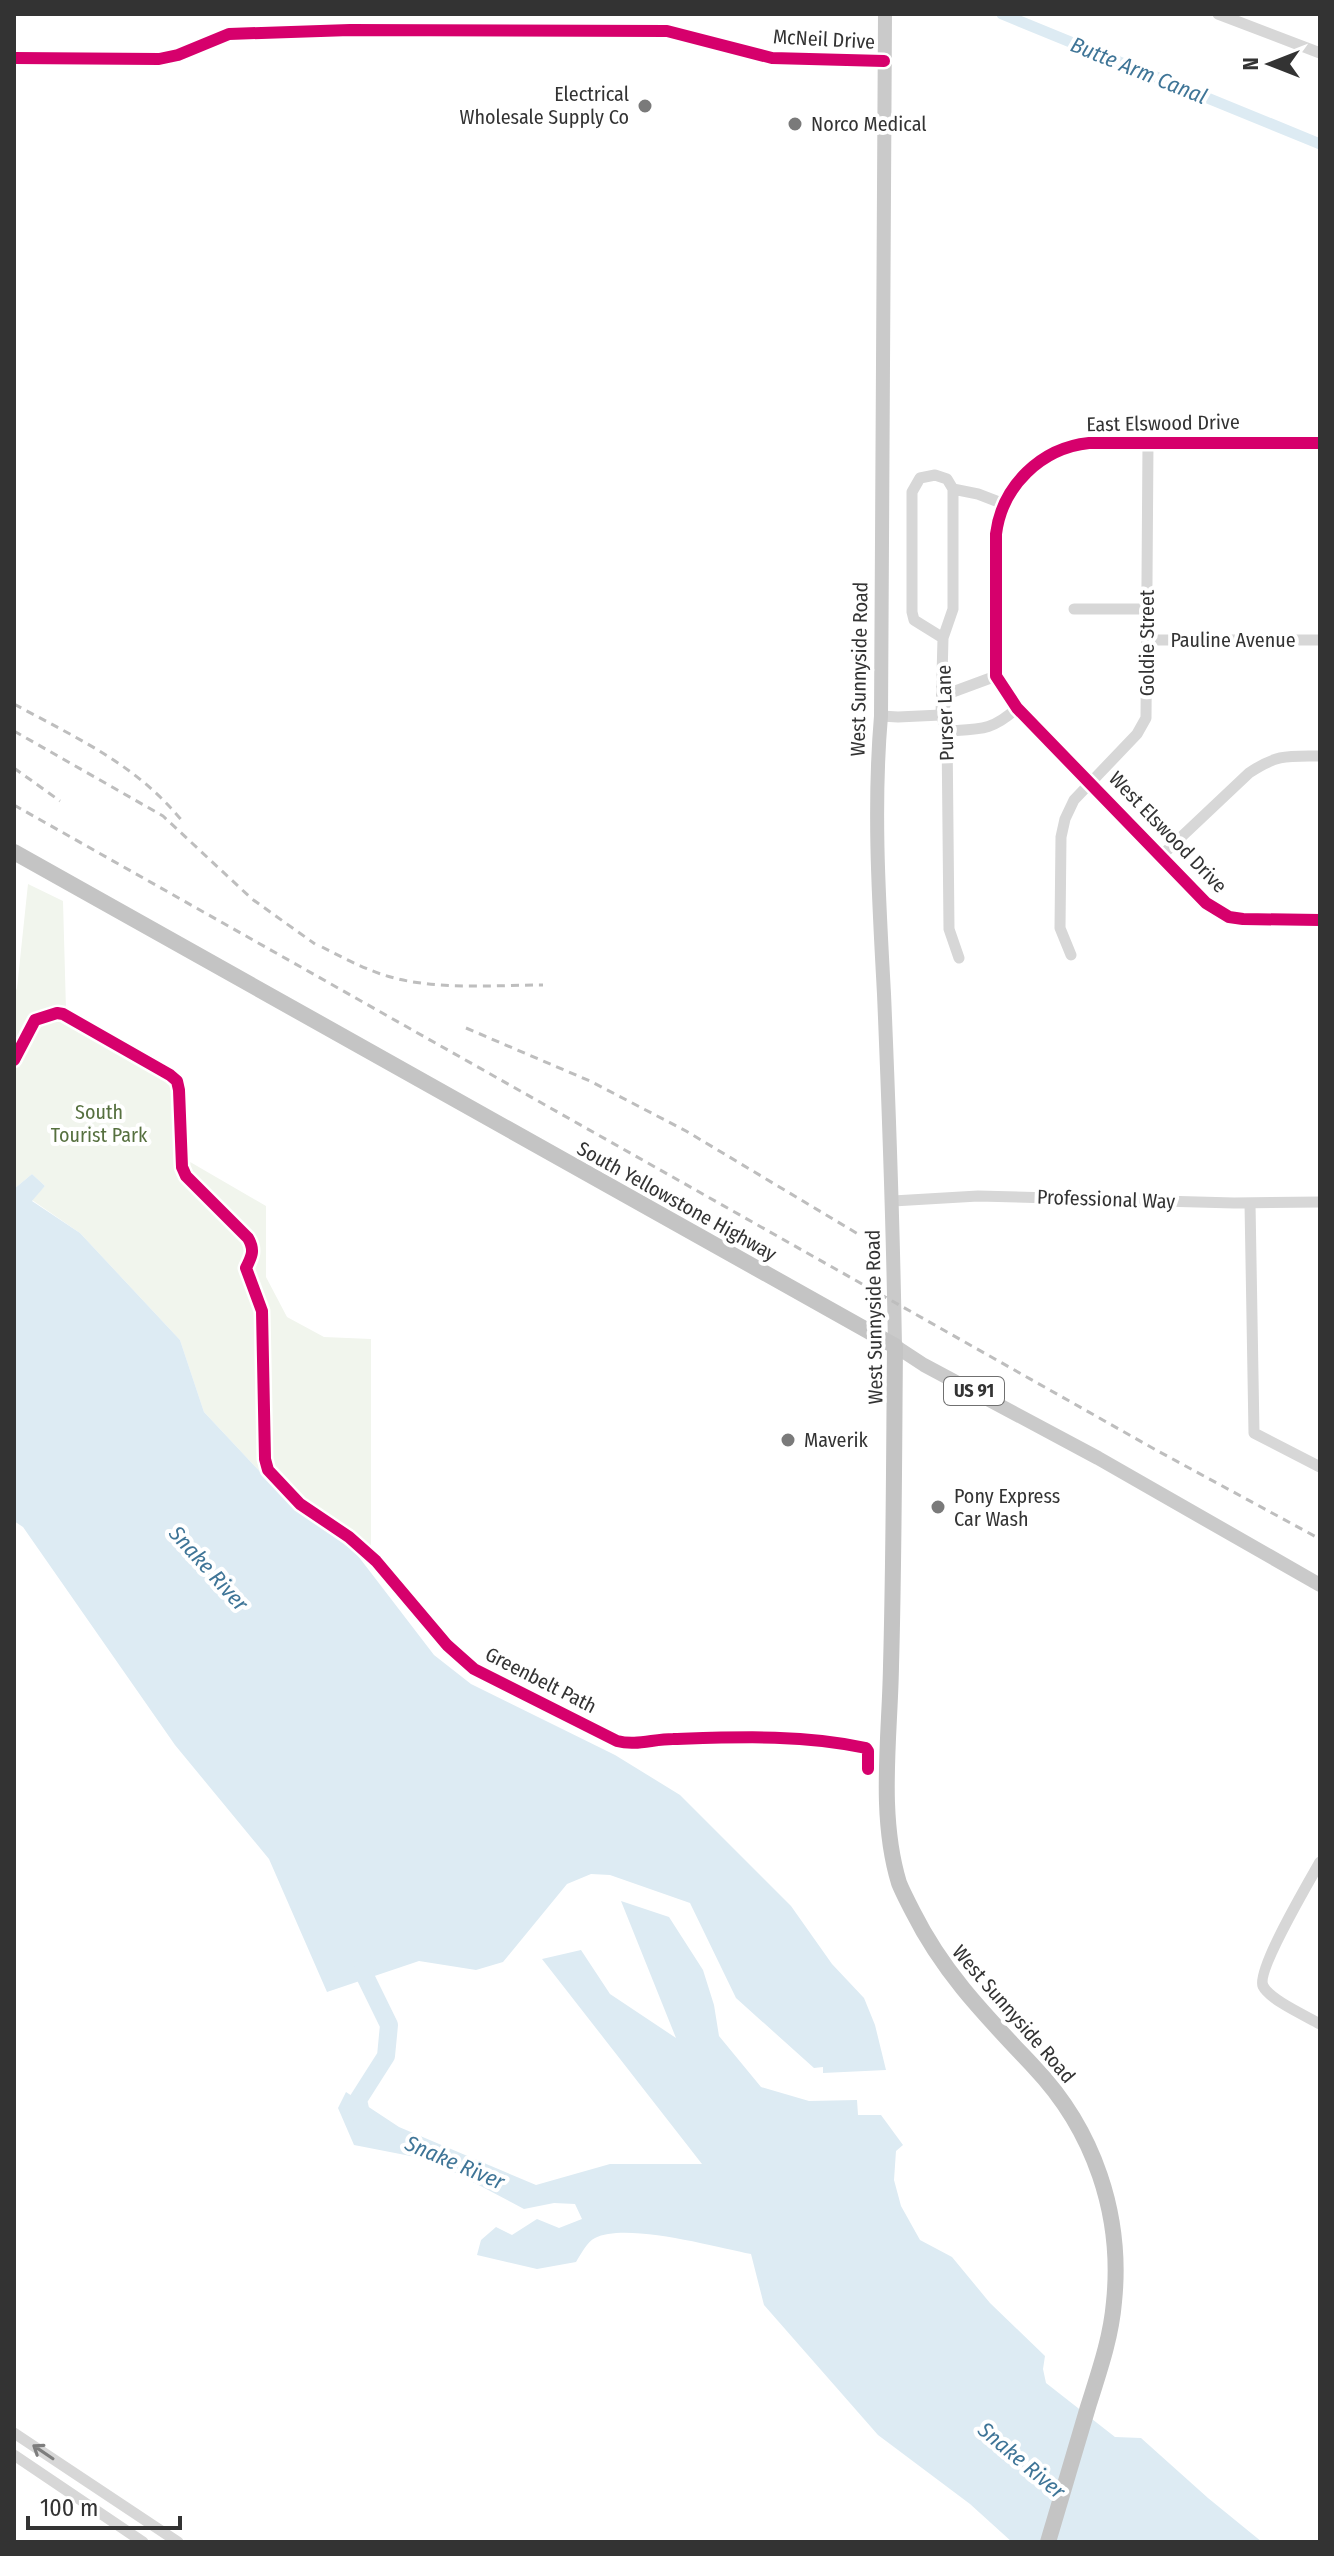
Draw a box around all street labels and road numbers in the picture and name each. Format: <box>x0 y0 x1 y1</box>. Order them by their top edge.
street label: McNeil Drive <box>772 24 876 54</box>
street label: East Elswood Drive <box>1086 410 1240 436</box>
street label: West Sunnyside Road <box>845 581 873 757</box>
street label: Goldie Street <box>1135 589 1159 696</box>
street label: Pauline Avenue <box>1170 628 1296 652</box>
street label: Purser Lane <box>931 665 959 761</box>
street label: West Elswood Drive <box>1104 766 1232 898</box>
street label: South Yellowstone Highway <box>573 1136 781 1266</box>
street label: Professional Way <box>1037 1185 1176 1213</box>
street label: West Sunnyside Road <box>860 1229 888 1405</box>
road number: US 91 <box>944 1377 1004 1405</box>
street label: Greenbelt Path <box>481 1642 601 1718</box>
street label: West Sunnyside Road <box>948 1940 1080 2088</box>

